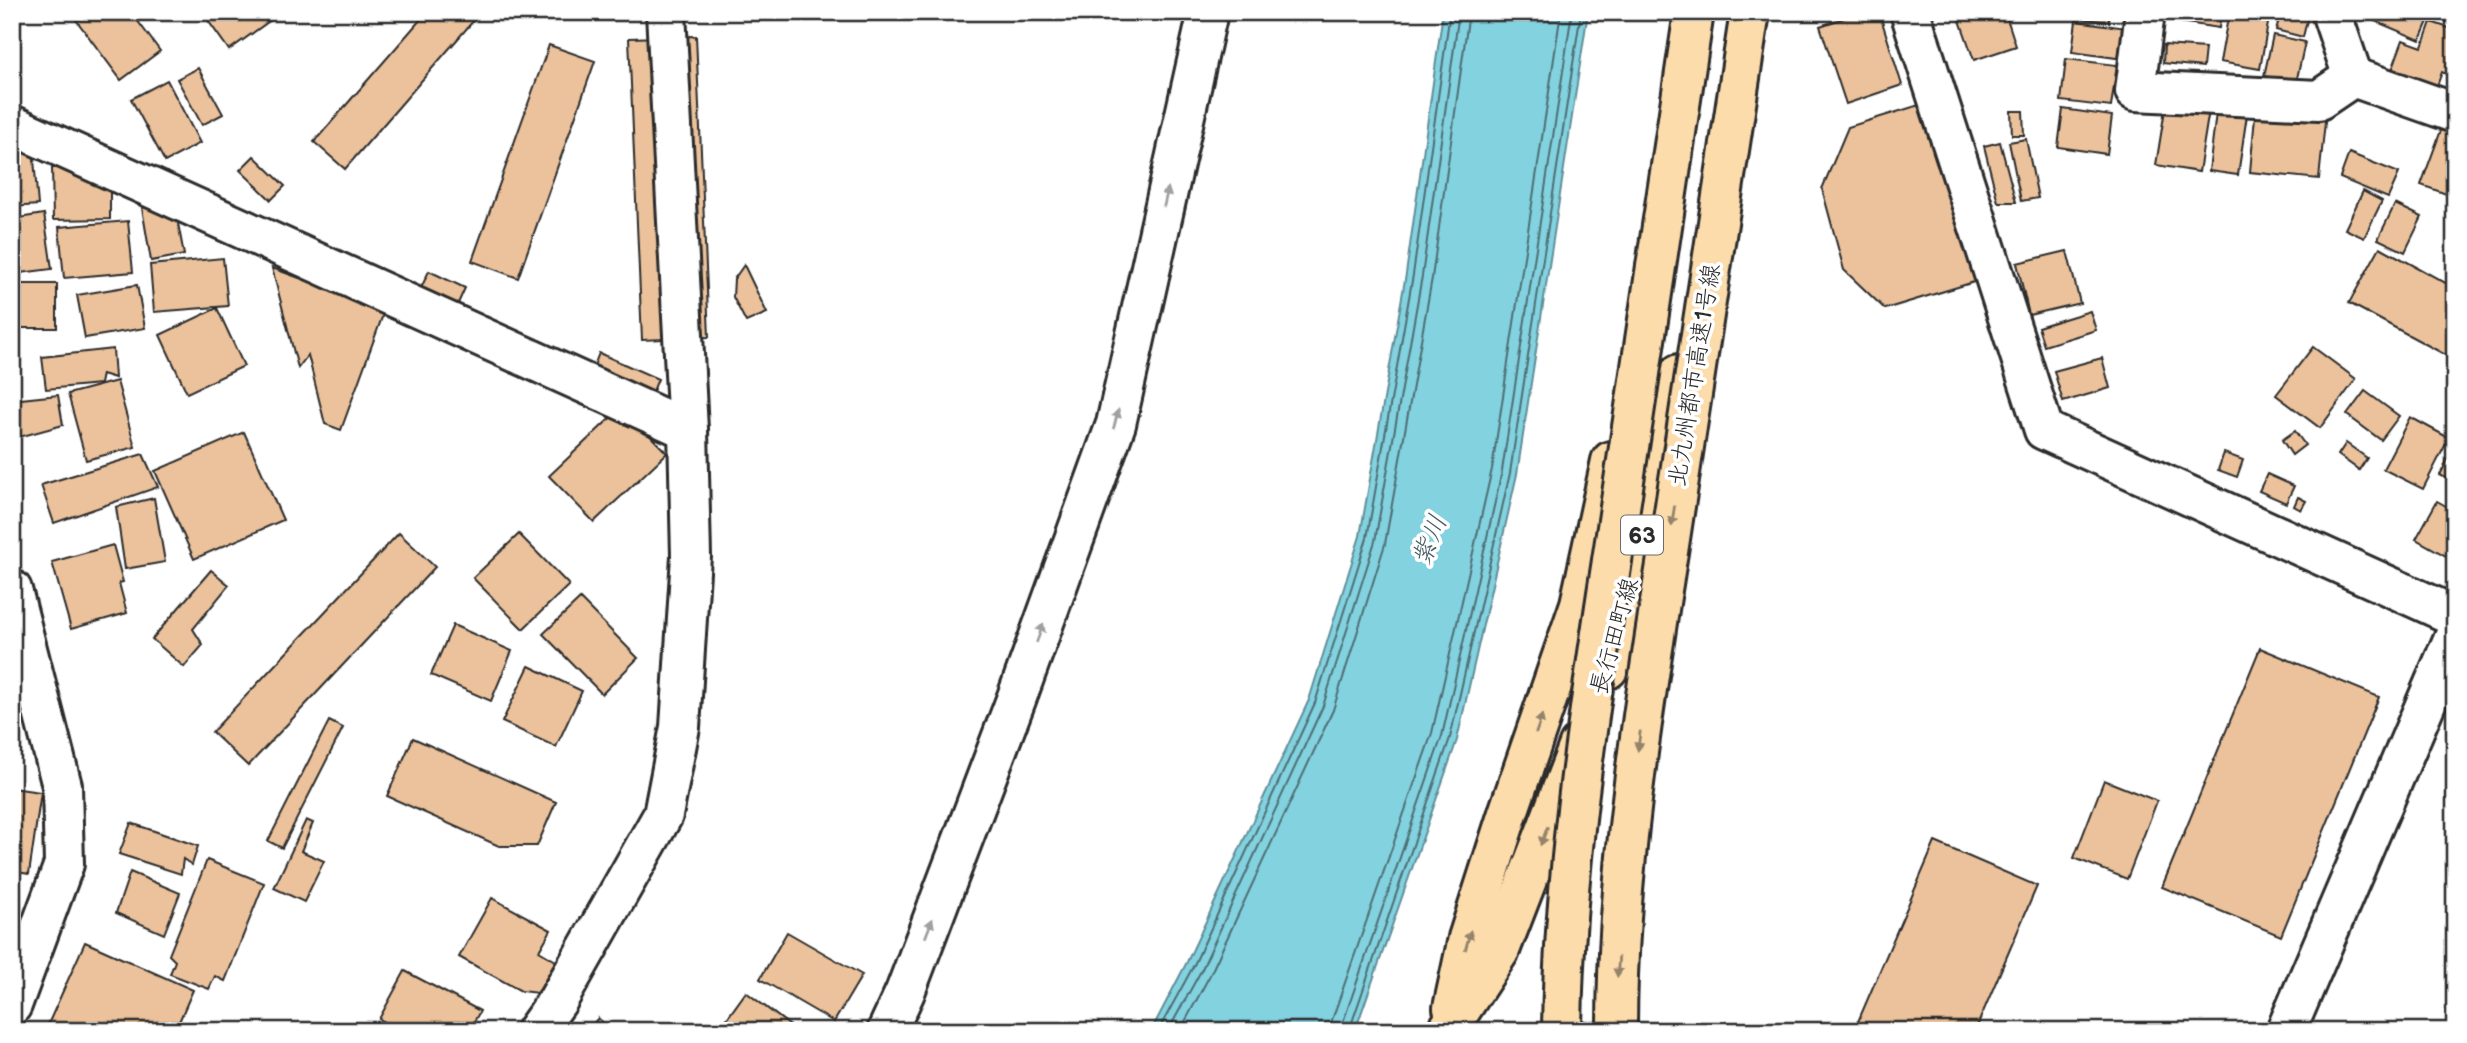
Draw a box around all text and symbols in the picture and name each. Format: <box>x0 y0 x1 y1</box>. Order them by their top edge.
one-way arrow <box>1161 186 1172 208</box>
street label: 北九州都市高速1号線 <box>1663 262 1726 489</box>
one-way arrow <box>1111 408 1122 430</box>
one-way arrow <box>1667 505 1678 527</box>
water label: 紫川 <box>1406 511 1455 570</box>
road number: 63 <box>1621 516 1663 554</box>
street label: 長行田町線 <box>1584 574 1645 698</box>
one-way arrow <box>1035 622 1046 643</box>
one-way arrow <box>1534 713 1545 734</box>
one-way arrow <box>1634 730 1645 752</box>
one-way arrow <box>1538 825 1549 846</box>
one-way arrow <box>924 918 935 939</box>
one-way arrow <box>1463 929 1474 951</box>
one-way arrow <box>1612 956 1623 978</box>

